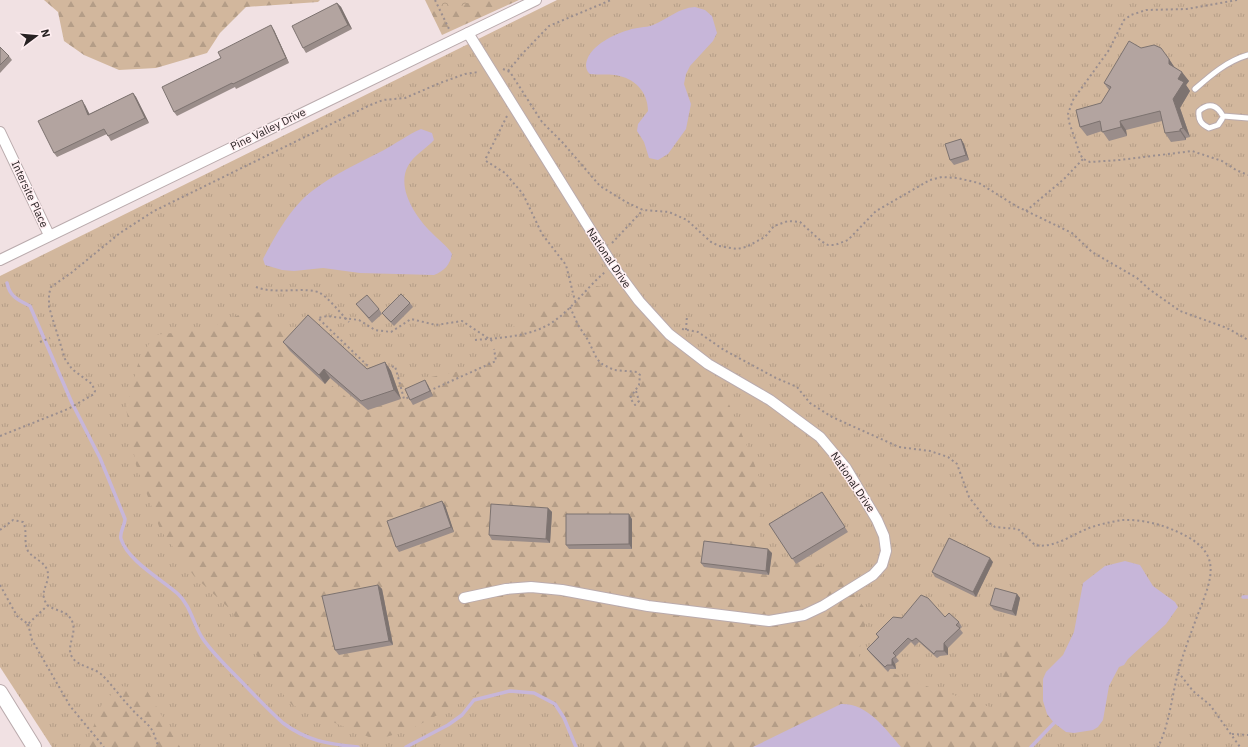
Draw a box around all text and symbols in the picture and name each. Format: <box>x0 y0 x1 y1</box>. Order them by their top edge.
north arrow <box>16 16 56 56</box>
text: N <box>38 27 53 39</box>
street label: Pine Valley Drive <box>228 105 308 153</box>
street label: Intersite Place <box>8 158 52 230</box>
street label: National Drive <box>584 225 634 291</box>
street label: National Drive <box>828 449 878 515</box>

